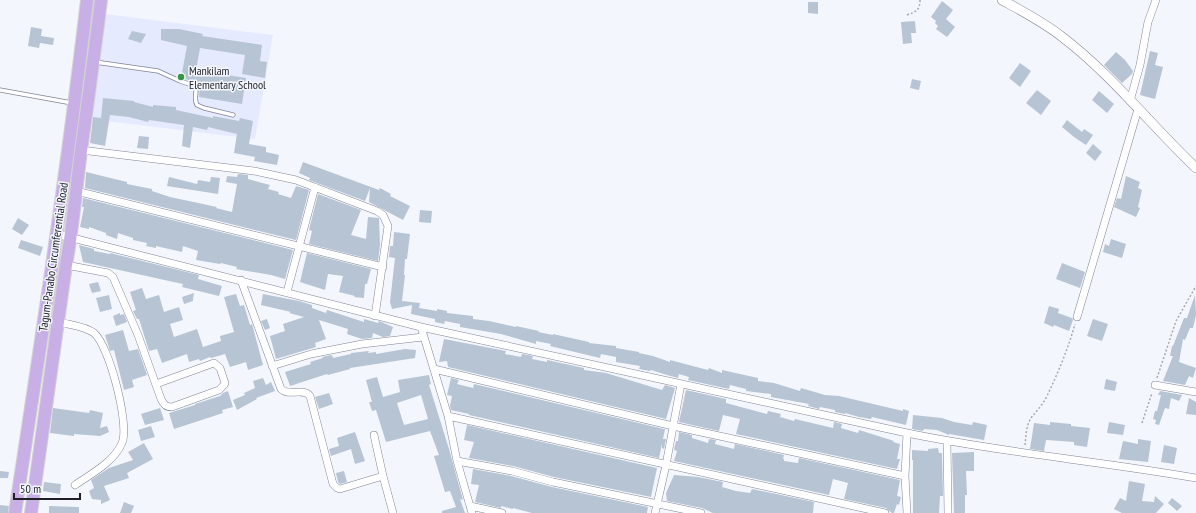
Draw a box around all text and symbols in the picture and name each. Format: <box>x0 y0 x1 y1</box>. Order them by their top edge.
place label: Mankilam Elementary School <box>189 63 266 92</box>
marker: Mankilam Elementary School <box>176 72 186 82</box>
street label: Tagum-Panabo Circumferential Road <box>35 181 71 333</box>
scale bar <box>14 475 80 501</box>
text: 50 m <box>20 481 41 496</box>

